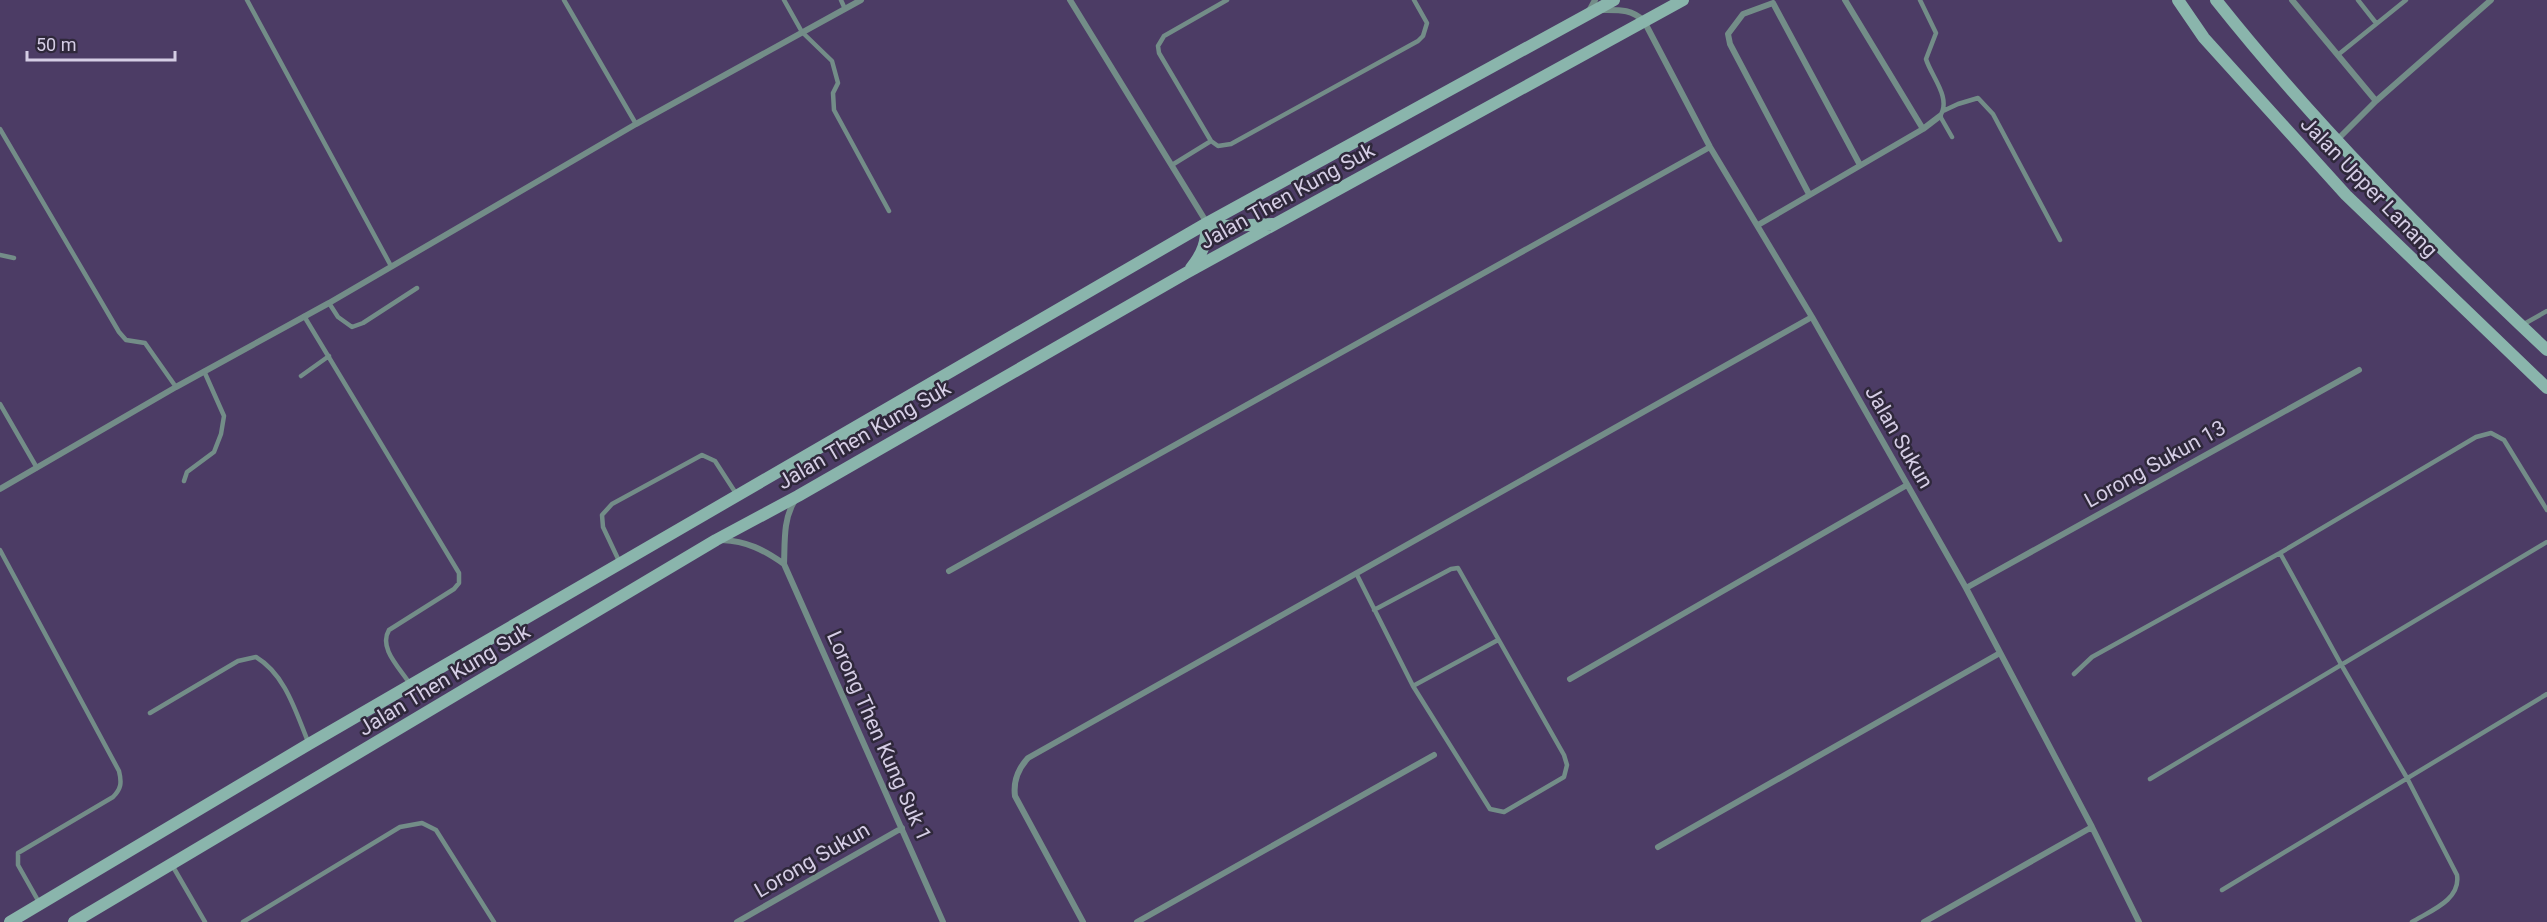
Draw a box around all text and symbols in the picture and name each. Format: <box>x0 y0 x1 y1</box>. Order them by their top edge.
scale bar <box>27 24 176 62</box>
text: 50 m <box>36 34 76 55</box>
street label: Jalan Upper Lanang <box>2296 112 2442 262</box>
street label: Jalan Then Kung Suk <box>1196 138 1379 254</box>
street label: Jalan Then Kung Suk <box>773 375 955 494</box>
street label: Jalan Sukun <box>1860 382 1938 492</box>
street label: Lorong Sukun 13 <box>2080 415 2230 513</box>
street label: Jalan Then Kung Suk <box>354 619 534 741</box>
street label: Lorong Then Kung Suk 1 <box>822 627 936 845</box>
street label: Lorong Sukun <box>750 817 874 903</box>

